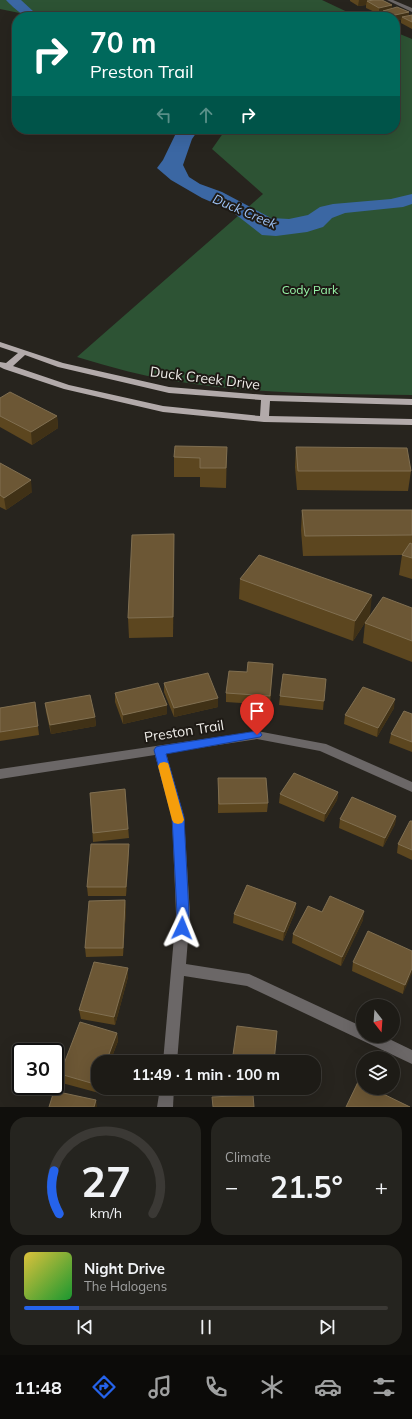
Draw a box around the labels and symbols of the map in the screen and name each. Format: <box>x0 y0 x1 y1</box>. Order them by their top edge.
water label: Duck Creek <box>211 190 280 232</box>
park label: Cody Park <box>282 282 339 297</box>
street label: Duck Creek Drive <box>149 362 261 394</box>
pin <box>240 694 274 735</box>
street label: Preston Trail <box>143 716 225 746</box>
position arrow <box>161 907 203 949</box>
north arrow <box>356 999 400 1043</box>
speed limit sign: 30 <box>12 1043 64 1095</box>

